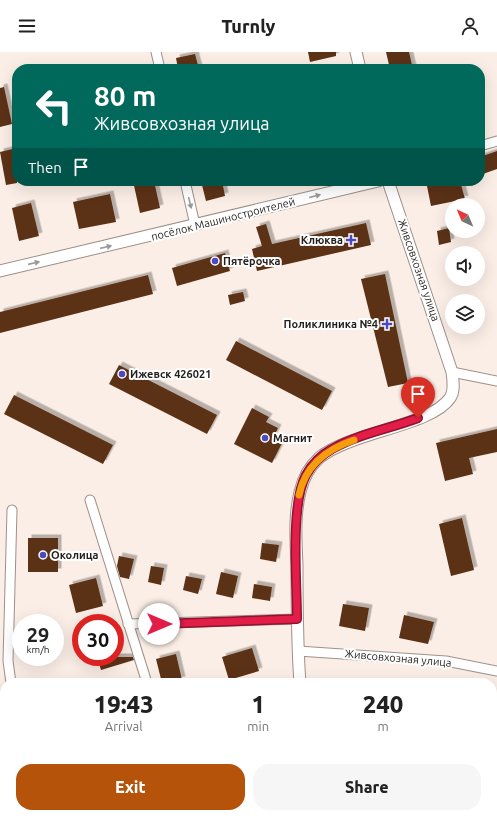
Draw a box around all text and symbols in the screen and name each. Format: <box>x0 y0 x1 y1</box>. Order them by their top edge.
icon: menu <box>16 15 38 37</box>
icon: person <box>459 15 481 37</box>
text: Turnly <box>222 16 275 36</box>
icon: left <box>28 80 80 132</box>
text: 80 m <box>94 80 156 111</box>
text: Живсовхозная улица <box>94 113 270 133</box>
icon: arrive <box>70 156 92 178</box>
text: Then <box>28 159 62 176</box>
one-way arrow <box>308 193 321 199</box>
street label: посёлок Машиностроителей <box>150 195 296 243</box>
one-way arrow <box>188 197 194 209</box>
north arrow <box>445 198 485 238</box>
map controls <box>445 198 485 334</box>
street label: Живсовхозная улица <box>396 217 442 323</box>
place label: Клюква <box>301 234 343 246</box>
marker: Клюква <box>346 235 356 245</box>
one-way arrow <box>100 244 112 250</box>
button: sound <box>445 246 485 286</box>
place label: Пятёрочка <box>223 255 281 267</box>
marker: Пятёрочка <box>210 256 220 266</box>
one-way arrow <box>28 260 40 266</box>
button: layers <box>445 294 485 334</box>
place label: Поликлиника №4 <box>284 318 378 330</box>
marker: Поликлиника №4 <box>381 318 393 330</box>
place label: Ижевск 426021 <box>130 368 211 380</box>
marker: Ижевск 426021 <box>117 369 127 379</box>
pin <box>401 377 435 418</box>
icon: arrive <box>407 383 429 405</box>
place label: Магнит <box>273 432 313 444</box>
marker: Магнит <box>260 433 270 443</box>
place label: Околица <box>51 549 99 561</box>
marker: Околица <box>38 550 48 560</box>
position arrow <box>138 603 180 645</box>
speed limit sign: 30 <box>72 614 124 666</box>
text: 29 <box>27 623 49 646</box>
text: km/h <box>26 644 50 655</box>
street label: Живсовхозная улица <box>344 647 452 669</box>
text: 19:43 <box>94 691 154 718</box>
text: 1 <box>251 691 265 718</box>
text: 240 <box>363 691 403 718</box>
text: Arrival <box>105 719 143 733</box>
text: min <box>247 719 269 733</box>
text: m <box>377 719 389 733</box>
button: Exit <box>16 764 245 810</box>
button: Share <box>253 764 481 810</box>

